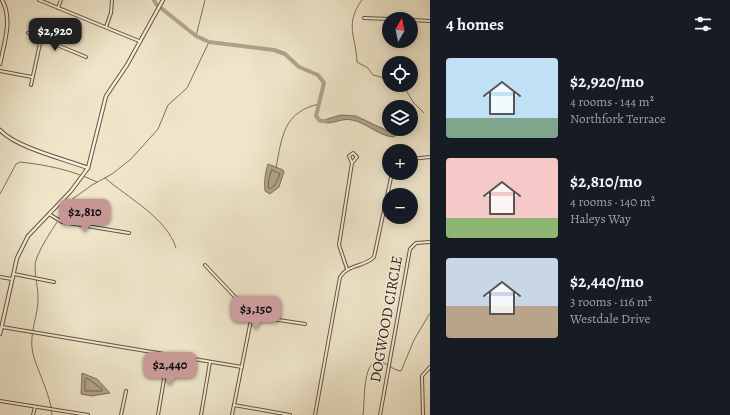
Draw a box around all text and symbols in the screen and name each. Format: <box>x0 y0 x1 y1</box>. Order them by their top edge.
north arrow <box>382 12 418 48</box>
map controls <box>382 12 418 224</box>
text: 4 homes <box>446 13 504 36</box>
icon: filters <box>692 13 714 35</box>
pin: $2,920 <box>22 18 88 52</box>
text: $2,920 <box>38 22 72 39</box>
button: locate <box>382 56 418 92</box>
text: $2,920/mo <box>570 70 644 93</box>
icon: home <box>478 74 526 122</box>
text: 4 rooms · 144 m² <box>570 93 654 110</box>
button: layers <box>382 100 418 136</box>
text: Northfork Terrace <box>570 110 666 127</box>
button: + <box>382 144 418 180</box>
text: $2,810/mo <box>570 170 642 193</box>
icon: home <box>478 174 526 222</box>
button: − <box>382 188 418 224</box>
text: 4 rooms · 140 m² <box>570 193 655 210</box>
pin: $2,810 <box>52 199 118 233</box>
text: $2,810 <box>68 203 102 220</box>
text: Haleys Way <box>570 210 631 227</box>
street label: DOGWOOD CIRCLE <box>365 254 407 384</box>
text: $2,440/mo <box>570 270 644 293</box>
icon: home <box>478 274 526 322</box>
text: 3 rooms · 116 m² <box>570 293 652 310</box>
pin: $3,150 <box>223 296 289 330</box>
text: $3,150 <box>240 300 272 317</box>
text: Westdale Drive <box>570 310 650 327</box>
pin: $2,440 <box>137 352 203 386</box>
text: $2,440 <box>153 356 187 373</box>

